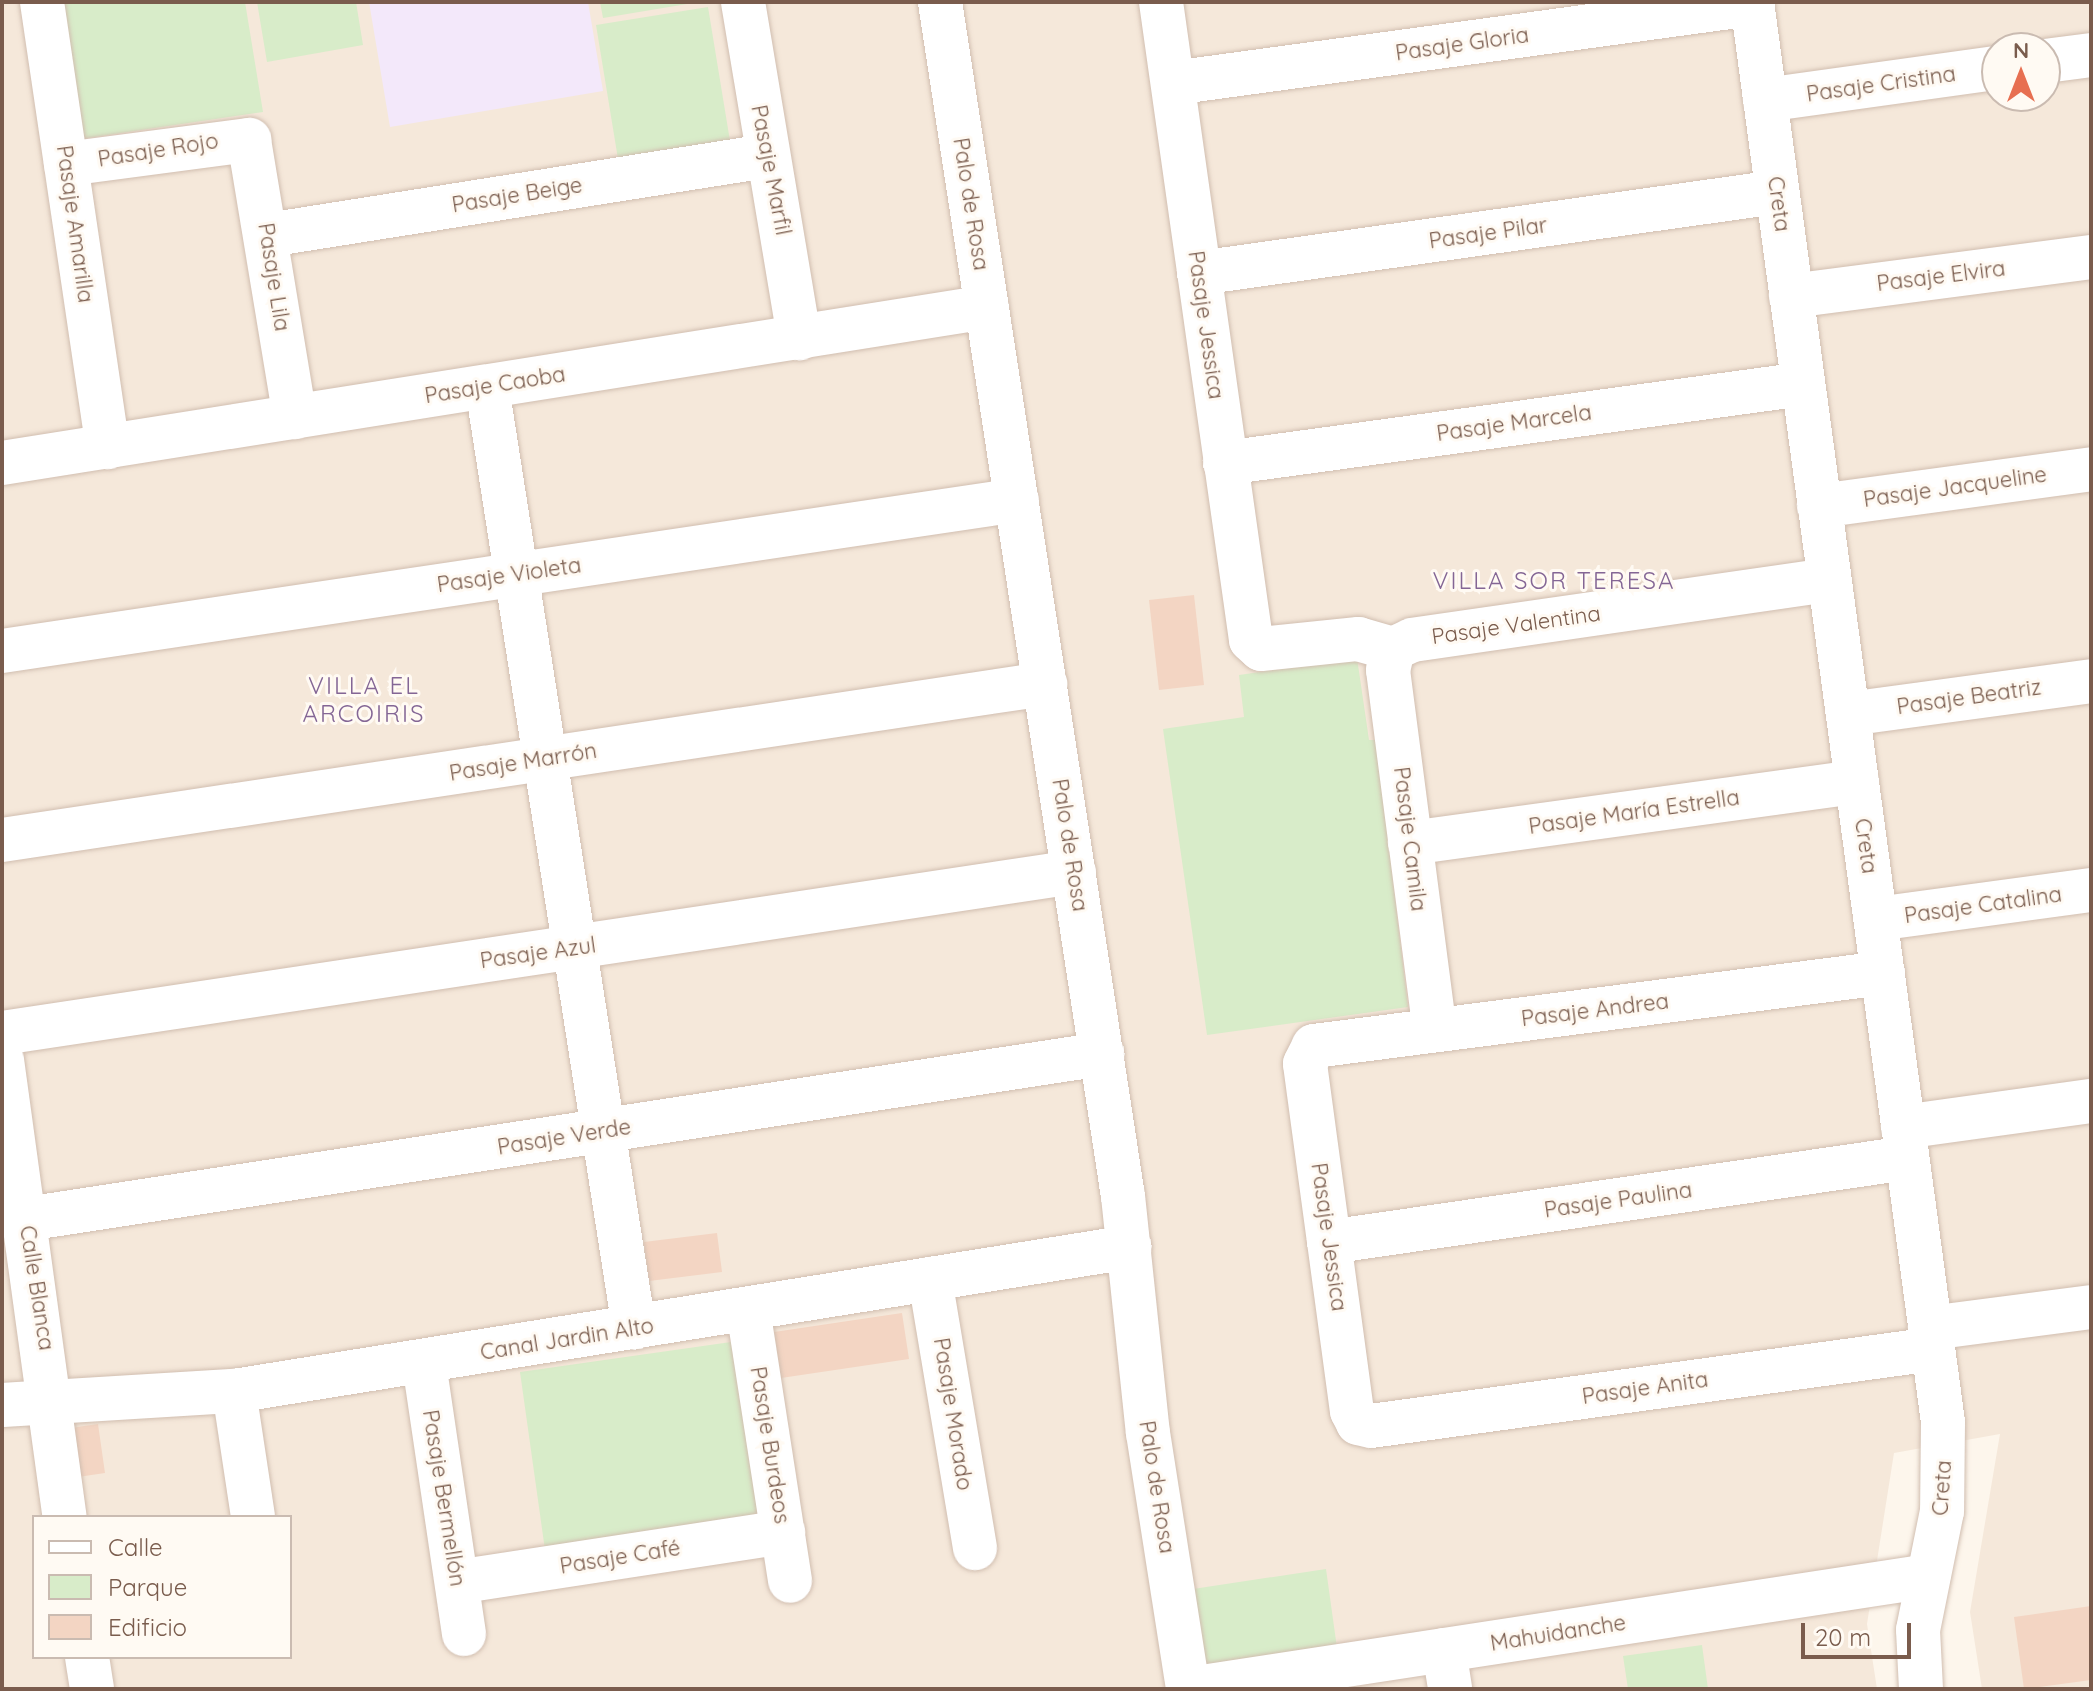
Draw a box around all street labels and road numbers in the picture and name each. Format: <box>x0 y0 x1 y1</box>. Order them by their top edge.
street label: Pasaje Gloria <box>1394 22 1530 66</box>
street label: Pasaje Cristina <box>1805 60 1957 108</box>
street label: Pasaje Marfil <box>745 103 797 237</box>
street label: Pasaje Rojo <box>96 127 220 173</box>
street label: Palo de Rosa <box>947 136 995 272</box>
street label: Pasaje Amarilla <box>51 144 99 304</box>
street label: Pasaje Beige <box>450 172 584 218</box>
street label: Creta <box>1762 175 1796 233</box>
street label: Pasaje Pilar <box>1427 212 1549 254</box>
street label: Pasaje Lila <box>252 221 296 333</box>
street label: Pasaje Jessica <box>1183 249 1229 401</box>
street label: Pasaje Elvira <box>1875 255 2007 297</box>
street label: Pasaje Caoba <box>423 361 567 409</box>
street label: Pasaje Marcela <box>1435 399 1593 447</box>
street label: Pasaje Jacqueline <box>1862 461 2048 513</box>
street label: Pasaje Violeta <box>435 552 583 598</box>
street label: Pasaje Valentina <box>1430 600 1602 650</box>
street label: Pasaje Beatriz <box>1895 674 2043 720</box>
street label: Pasaje Marrón <box>447 737 599 787</box>
street label: Pasaje Camila <box>1388 765 1432 913</box>
street label: Palo de Rosa <box>1046 777 1094 913</box>
street label: Pasaje María Estrella <box>1527 784 1741 840</box>
street label: Creta <box>1849 817 1883 875</box>
street label: Pasaje Catalina <box>1903 881 2063 929</box>
street label: Pasaje Azul <box>478 932 598 974</box>
street label: Pasaje Andrea <box>1520 988 1670 1032</box>
street label: Pasaje Verde <box>495 1113 633 1161</box>
street label: Pasaje Jessica <box>1306 1161 1352 1313</box>
street label: Pasaje Paulina <box>1542 1177 1694 1223</box>
street label: Calle Blanca <box>14 1224 60 1352</box>
street label: Canal Jardin Alto <box>478 1312 656 1366</box>
street label: Pasaje Morado <box>928 1336 978 1492</box>
street label: Pasaje Burdeos <box>745 1365 795 1525</box>
street label: Pasaje Anita <box>1580 1366 1710 1410</box>
street label: Pasaje Bermellón <box>417 1408 471 1588</box>
street label: Palo de Rosa <box>1133 1419 1181 1555</box>
street label: Creta <box>1927 1459 1957 1517</box>
street label: Pasaje Café <box>558 1534 682 1580</box>
street label: Mahuidanche <box>1488 1609 1628 1657</box>

